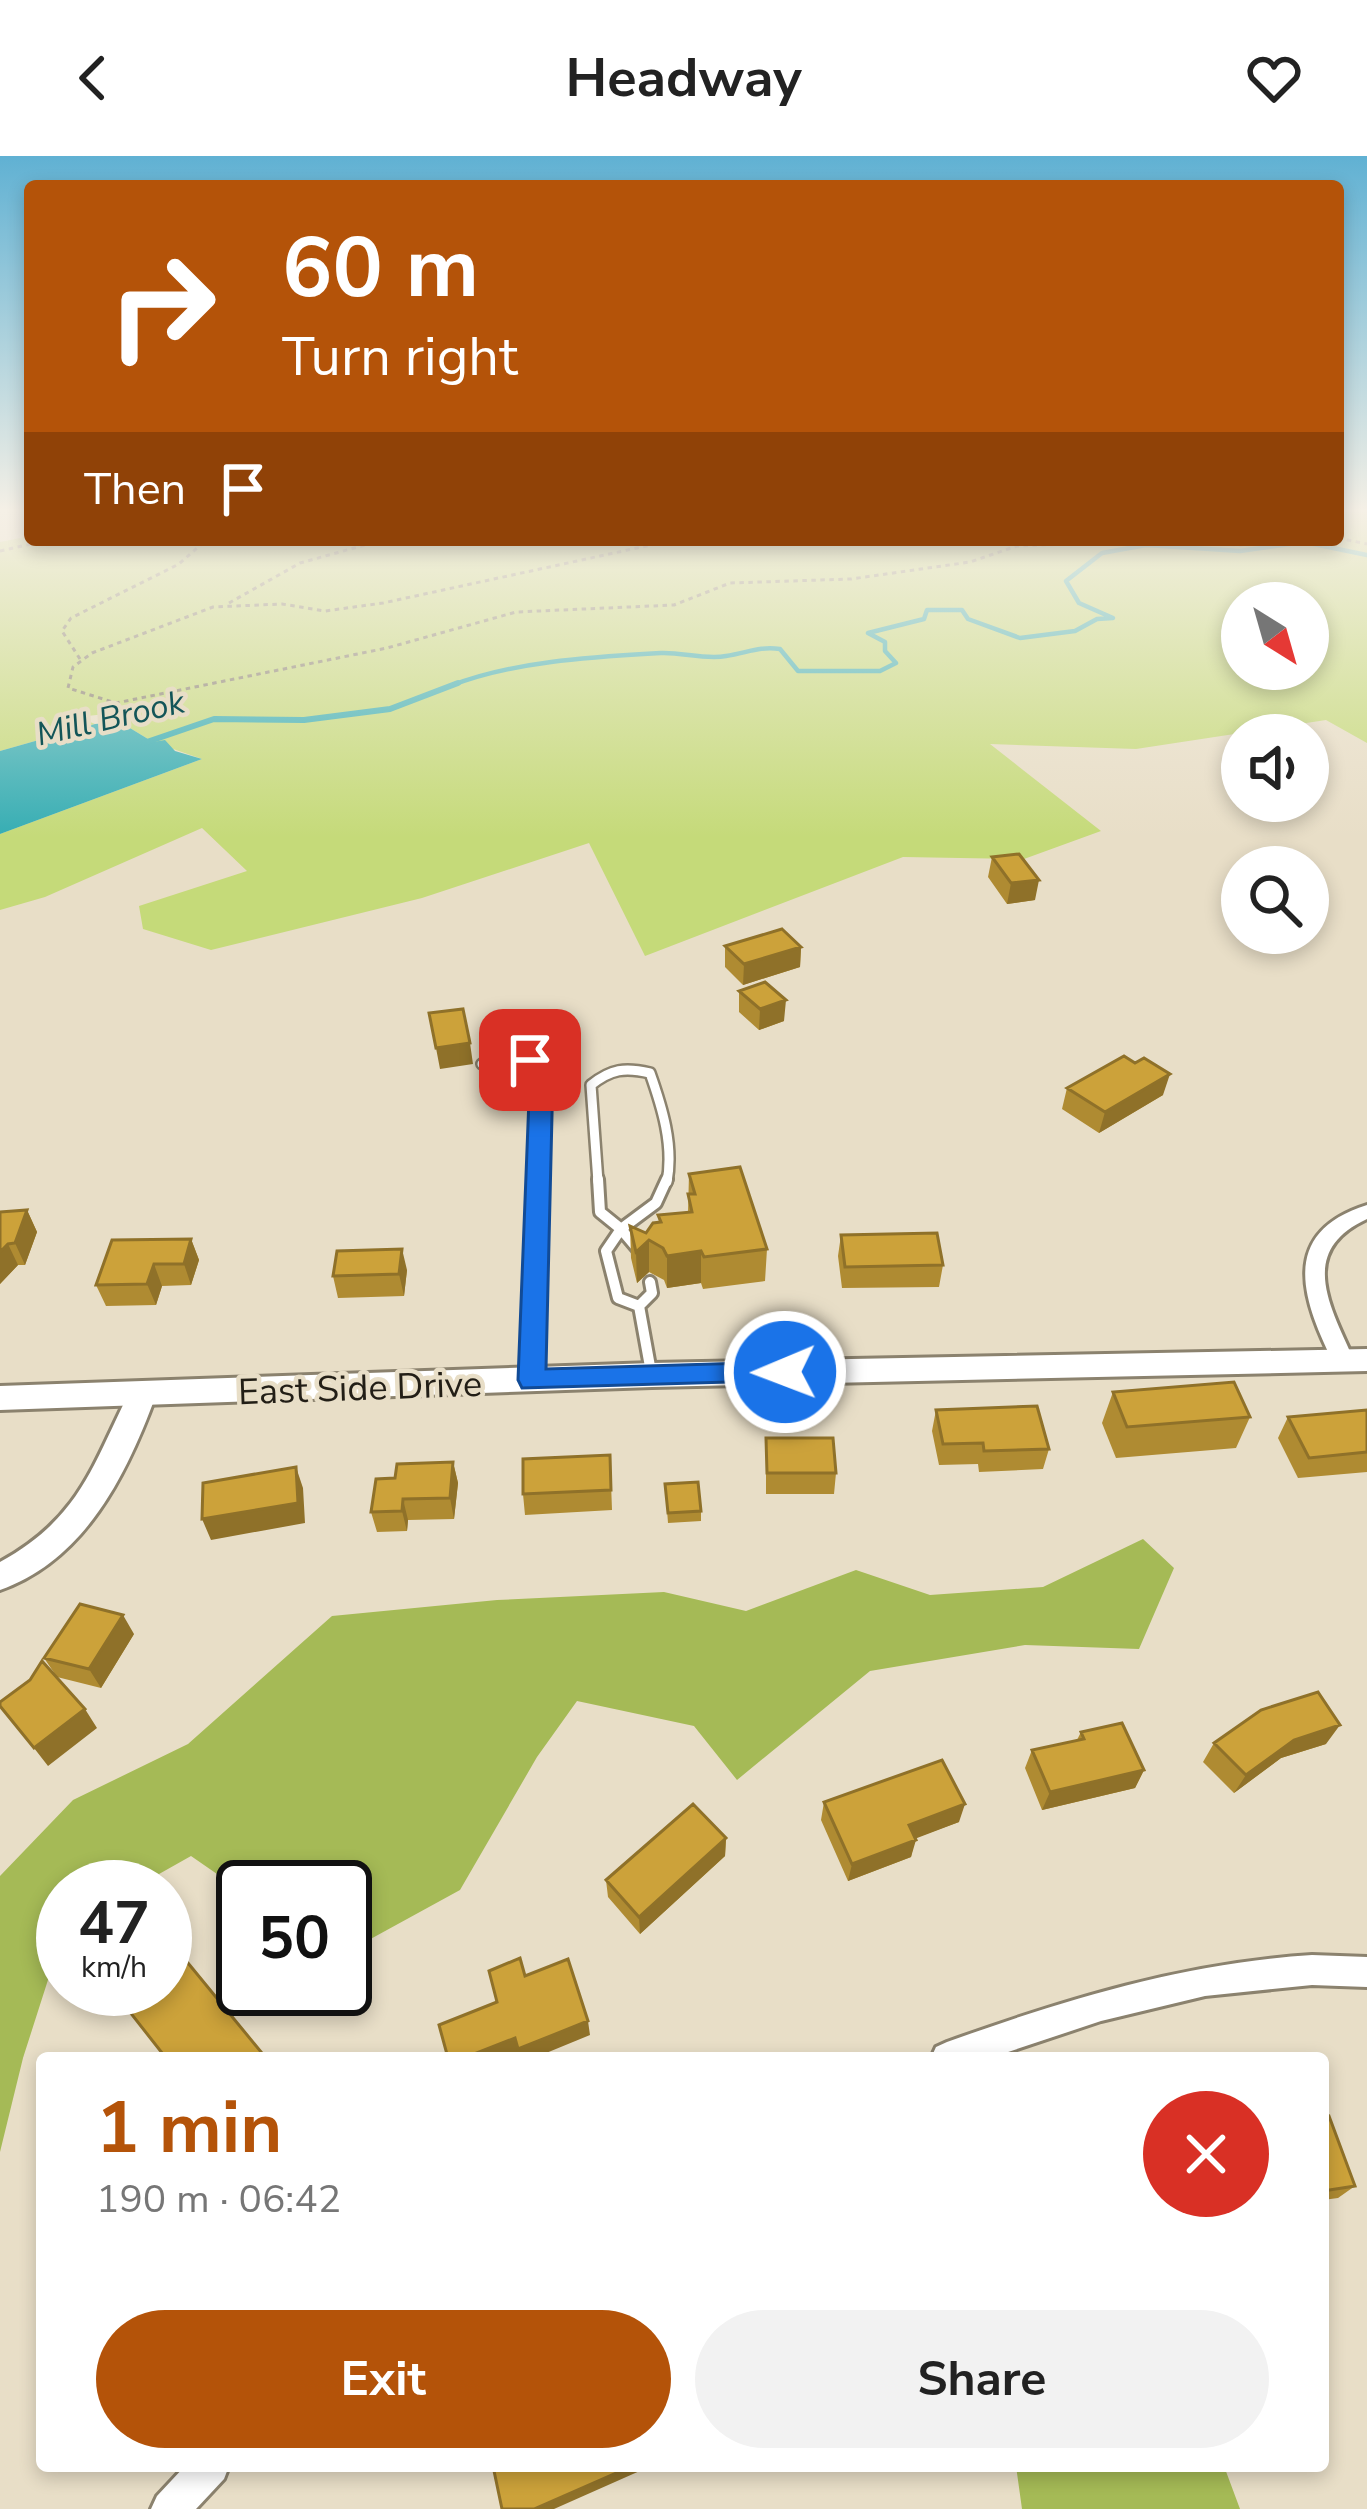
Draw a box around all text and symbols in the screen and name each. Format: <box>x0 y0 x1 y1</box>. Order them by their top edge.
text: Headway <box>565 41 802 115</box>
icon: back <box>60 45 126 111</box>
icon: heart <box>1241 45 1307 111</box>
text: 60 m <box>282 211 479 326</box>
icon: right <box>84 228 240 384</box>
text: Turn right <box>282 320 518 394</box>
icon: arrive <box>210 456 276 522</box>
text: Then <box>84 459 186 520</box>
north arrow <box>1221 582 1329 690</box>
map controls <box>1221 582 1329 954</box>
water label: Mill Brook <box>32 679 190 757</box>
button: sound <box>1221 714 1329 822</box>
button: search <box>1221 846 1329 954</box>
pin <box>479 1009 581 1111</box>
icon: arrive <box>497 1027 563 1093</box>
position arrow <box>722 1309 848 1435</box>
street label: East Side Drive <box>237 1360 483 1417</box>
speed limit sign: 50 <box>216 1860 372 2016</box>
text: 47 <box>78 1882 150 1964</box>
text: km/h <box>81 1947 147 1988</box>
text: 1 min <box>96 2079 282 2177</box>
button: close <box>1143 2091 1269 2217</box>
text: 190 m · 06:42 <box>96 2173 341 2226</box>
button: Exit <box>96 2310 671 2448</box>
button: Share <box>695 2310 1269 2448</box>

